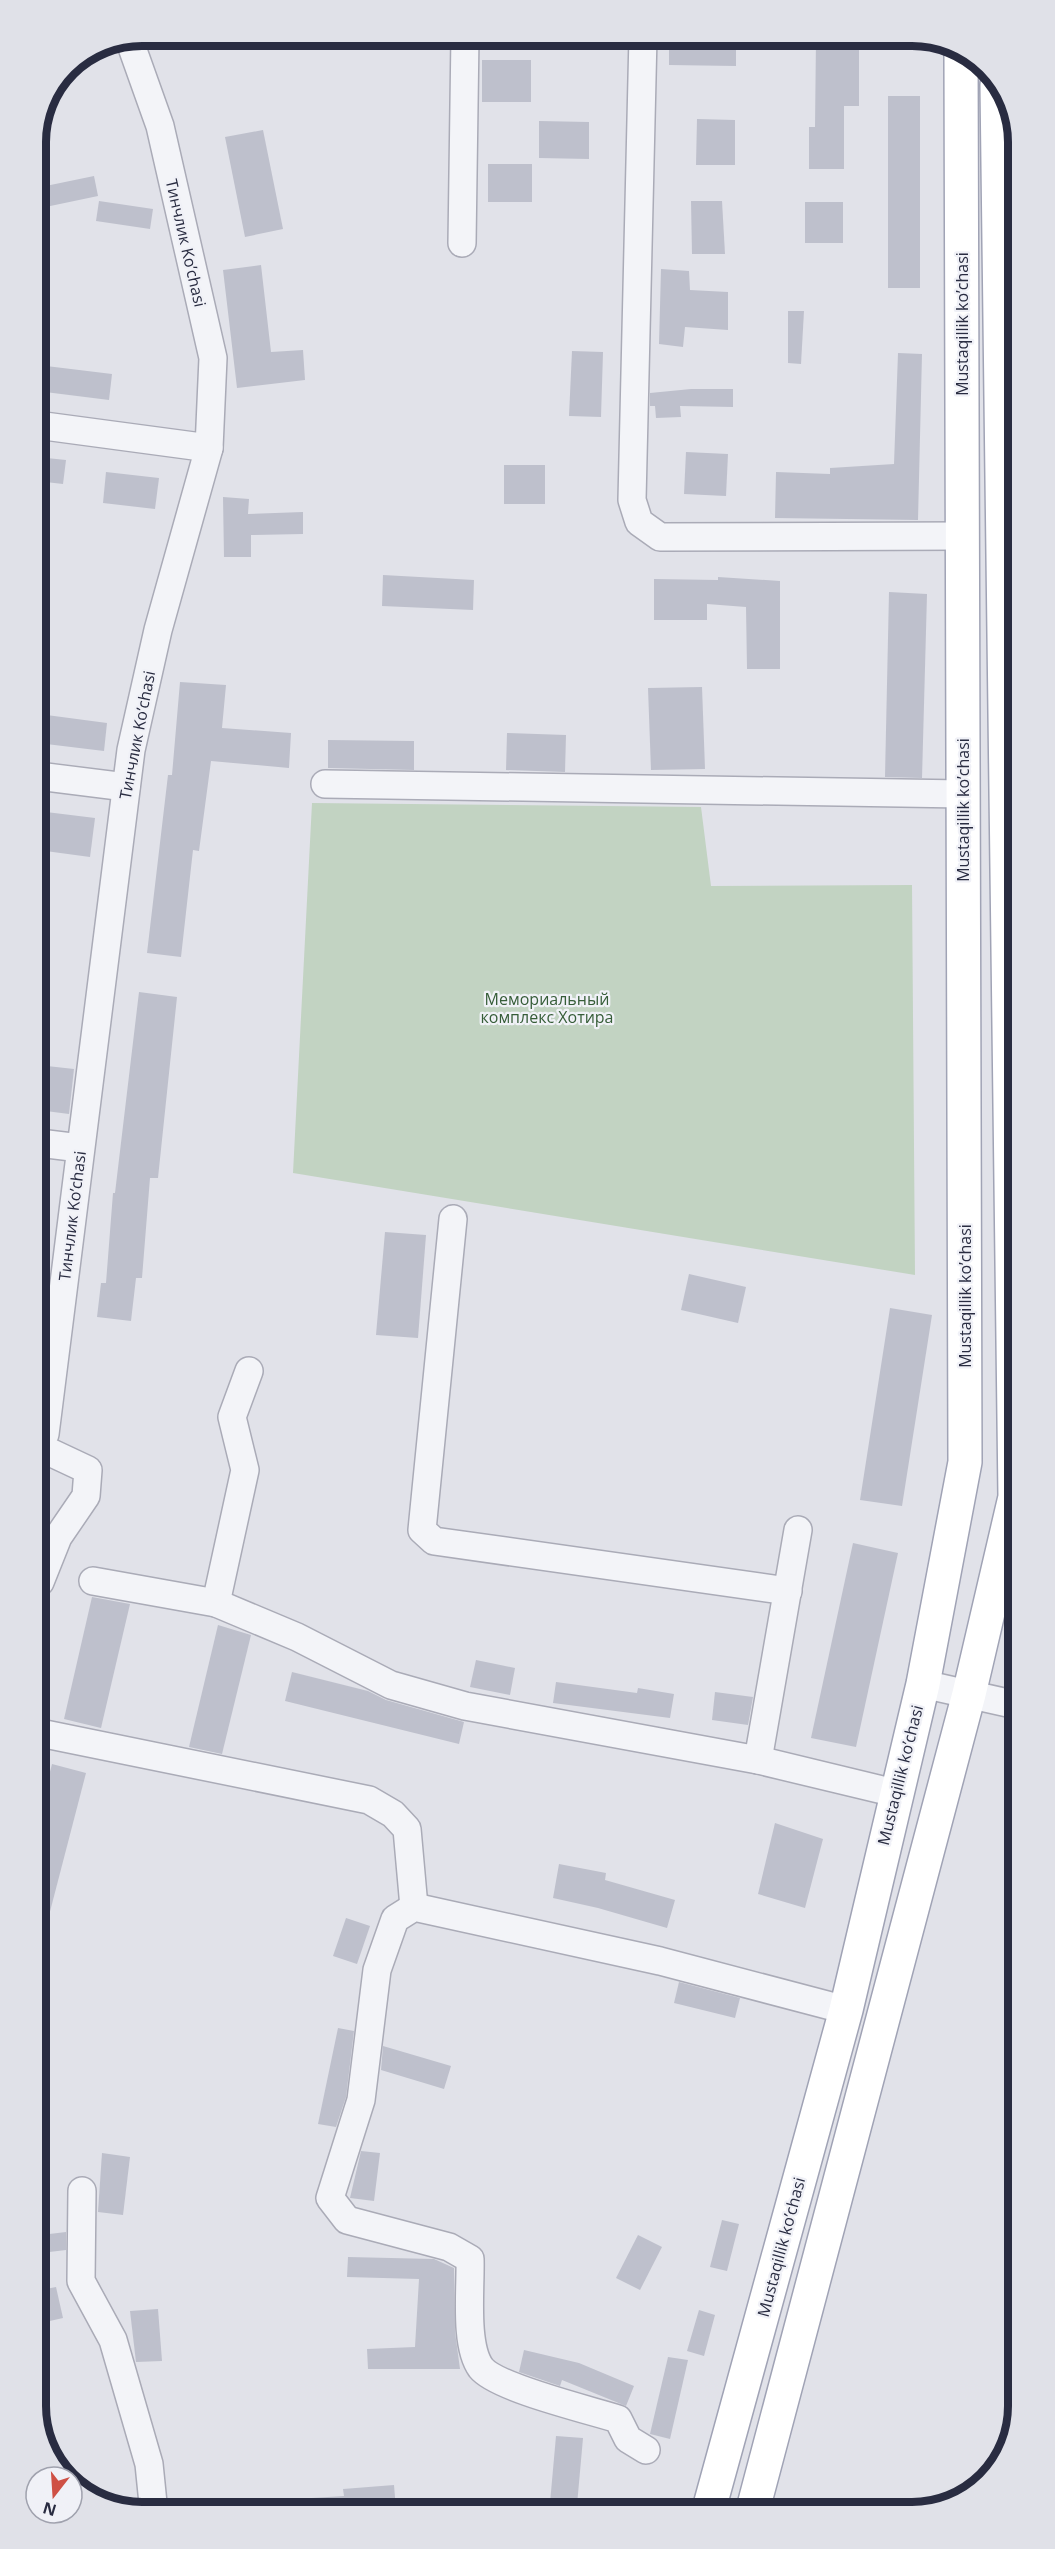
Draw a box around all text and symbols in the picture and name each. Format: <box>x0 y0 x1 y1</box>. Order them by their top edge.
street label: Тинчлик Ko’chasi <box>161 177 211 309</box>
street label: Mustaqillik ko’chasi <box>951 252 973 396</box>
street label: Тинчлик Ko’chasi <box>114 669 160 801</box>
street label: Mustaqillik ko’chasi <box>952 738 974 882</box>
park label: Мемориальный комплекс Хотира <box>480 988 614 1028</box>
street label: Тинчлик Ko’chasi <box>53 1150 91 1282</box>
street label: Mustaqillik ko’chasi <box>954 1224 976 1368</box>
street label: Mustaqillik ko’chasi <box>872 1703 928 1847</box>
street label: Mustaqillik ko’chasi <box>752 2175 810 2319</box>
north arrow <box>24 2465 84 2525</box>
text: N <box>40 2497 59 2522</box>

